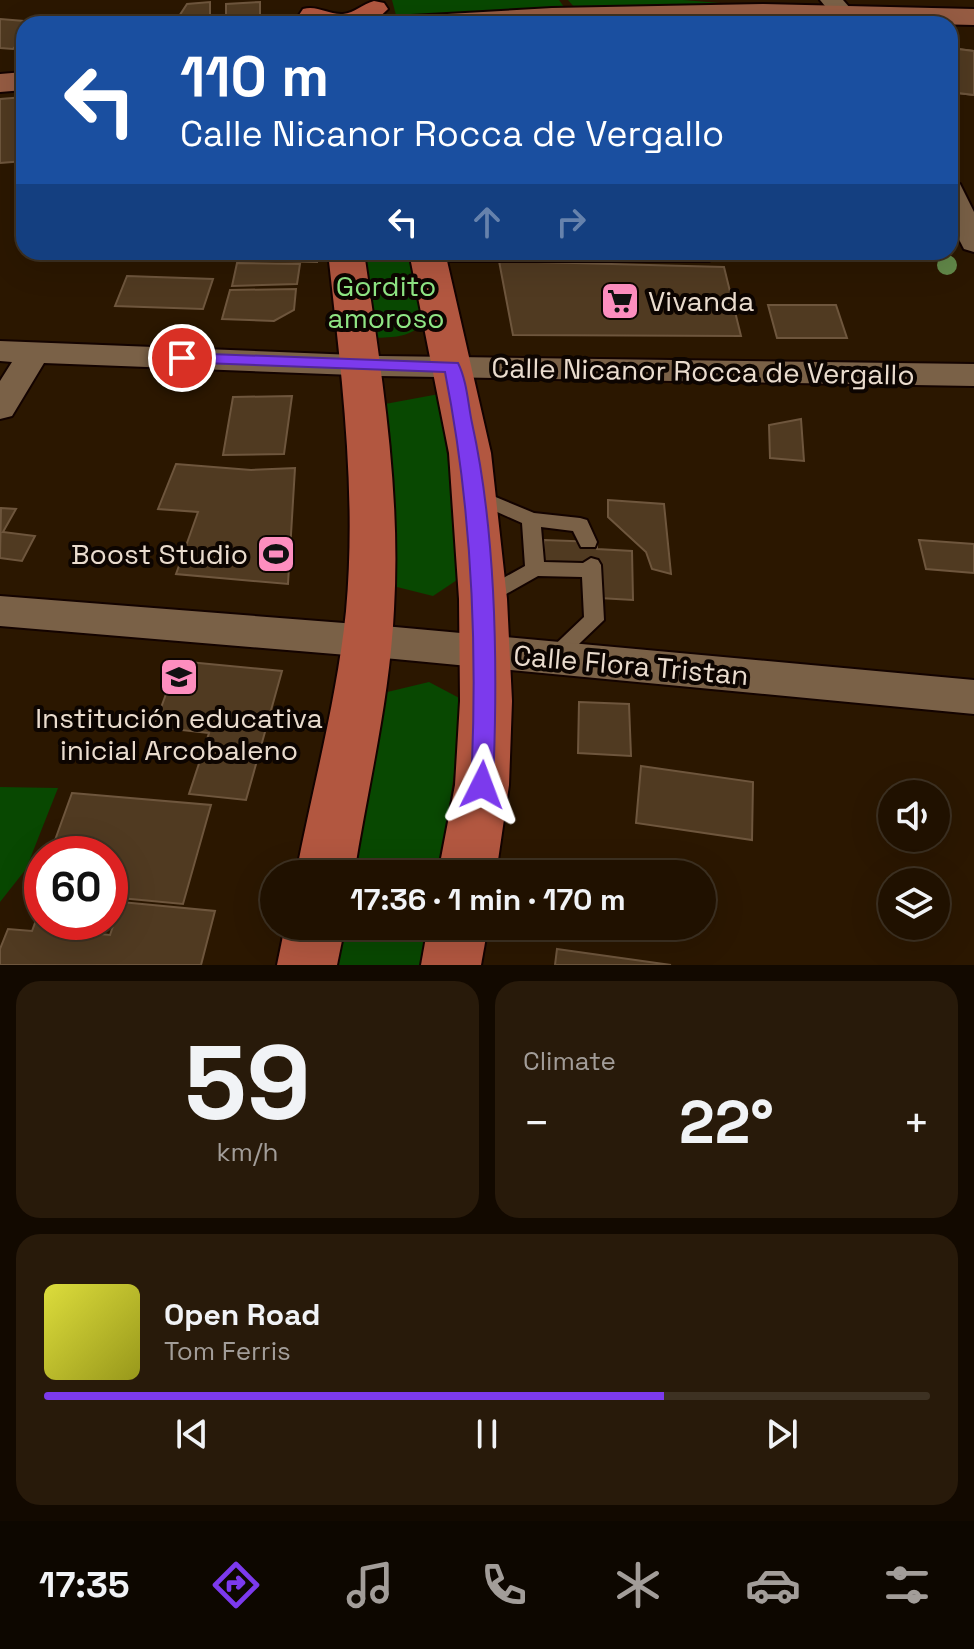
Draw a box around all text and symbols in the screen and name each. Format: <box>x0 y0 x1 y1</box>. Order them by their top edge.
text: 110 m <box>180 41 329 112</box>
icon: left <box>48 48 152 152</box>
text: Calle Nicanor Rocca de Vergallo <box>180 111 724 157</box>
icon: left <box>381 200 425 244</box>
icon: ahead <box>465 200 509 244</box>
icon: right <box>549 200 593 244</box>
park label: Gordito amoroso <box>328 268 444 336</box>
supermarket icon: Vivanda <box>599 280 641 322</box>
place label: Vivanda <box>648 283 754 319</box>
pin <box>148 324 216 392</box>
icon: arrive <box>160 336 204 380</box>
street label: Calle Nicanor Rocca de Vergallo <box>491 349 915 393</box>
sports icon: Boost Studio <box>255 533 297 575</box>
place label: Boost Studio <box>71 536 248 572</box>
street label: Calle Flora Tristan <box>512 637 750 693</box>
school or university icon: Institución educativa inicial Arcobaleno <box>158 656 200 698</box>
place label: Institución educativa inicial Arcobaleno <box>35 700 323 768</box>
position arrow <box>440 743 524 827</box>
map controls <box>878 780 950 940</box>
button: sound <box>878 780 950 852</box>
speed limit sign: 60 <box>24 836 128 940</box>
button: layers <box>878 868 950 940</box>
text: 17:36 · 1 min · 170 m <box>350 880 626 919</box>
text: 59 <box>184 1017 311 1149</box>
text: Climate <box>523 1044 616 1078</box>
text: 22° <box>679 1084 774 1161</box>
text: − <box>523 1095 550 1151</box>
text: + <box>903 1095 930 1151</box>
text: km/h <box>217 1135 278 1169</box>
text: Open Road <box>164 1295 320 1334</box>
text: Tom Ferris <box>164 1334 291 1368</box>
icon: previous <box>170 1412 214 1456</box>
icon: pause <box>465 1412 509 1456</box>
icon: next <box>760 1412 804 1456</box>
icon: directions <box>208 1557 264 1613</box>
icon: music <box>342 1557 398 1613</box>
icon: phone <box>476 1557 532 1613</box>
icon: climate <box>610 1557 666 1613</box>
icon: car <box>745 1557 801 1613</box>
icon: filters <box>879 1557 935 1613</box>
text: 17:35 <box>39 1562 130 1608</box>

